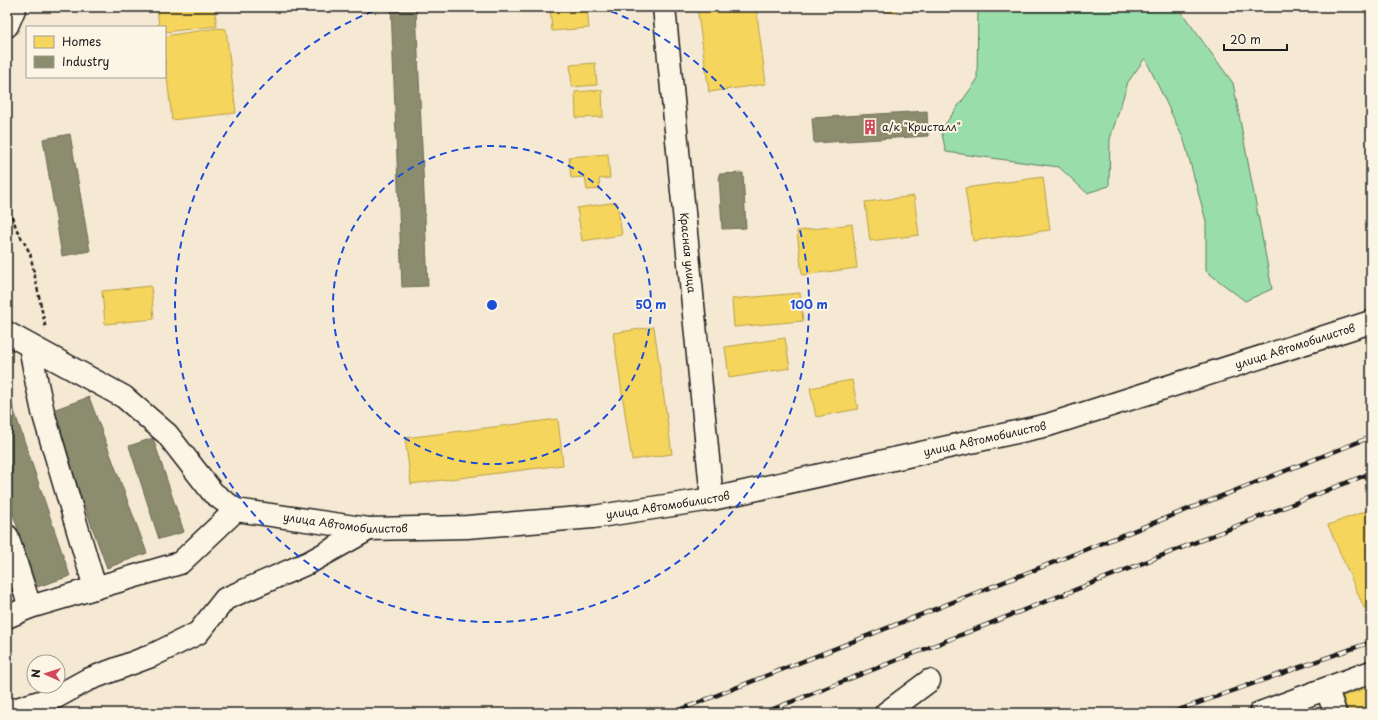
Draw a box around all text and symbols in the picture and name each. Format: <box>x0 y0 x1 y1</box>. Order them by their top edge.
legend <box>26 26 166 78</box>
scale bar <box>1224 26 1287 52</box>
text: 20 m <box>1230 30 1261 48</box>
text: Homes <box>62 32 101 50</box>
text: Industry <box>62 52 110 70</box>
building icon: а/к "Кристалл" <box>861 118 879 136</box>
place label: а/к "Кристалл" <box>882 118 961 135</box>
street label: Красная улица <box>676 212 701 294</box>
text: 50 m <box>635 295 667 313</box>
text: 100 m <box>790 295 828 313</box>
centre of rings <box>485 298 499 312</box>
street label: улица Автомобилистов <box>1233 319 1357 373</box>
street label: улица Автомобилистов <box>922 417 1048 460</box>
street label: улица Автомобилистов <box>605 486 731 523</box>
street label: улица Автомобилистов <box>282 508 408 537</box>
north arrow <box>26 654 66 694</box>
text: N <box>27 668 44 678</box>

